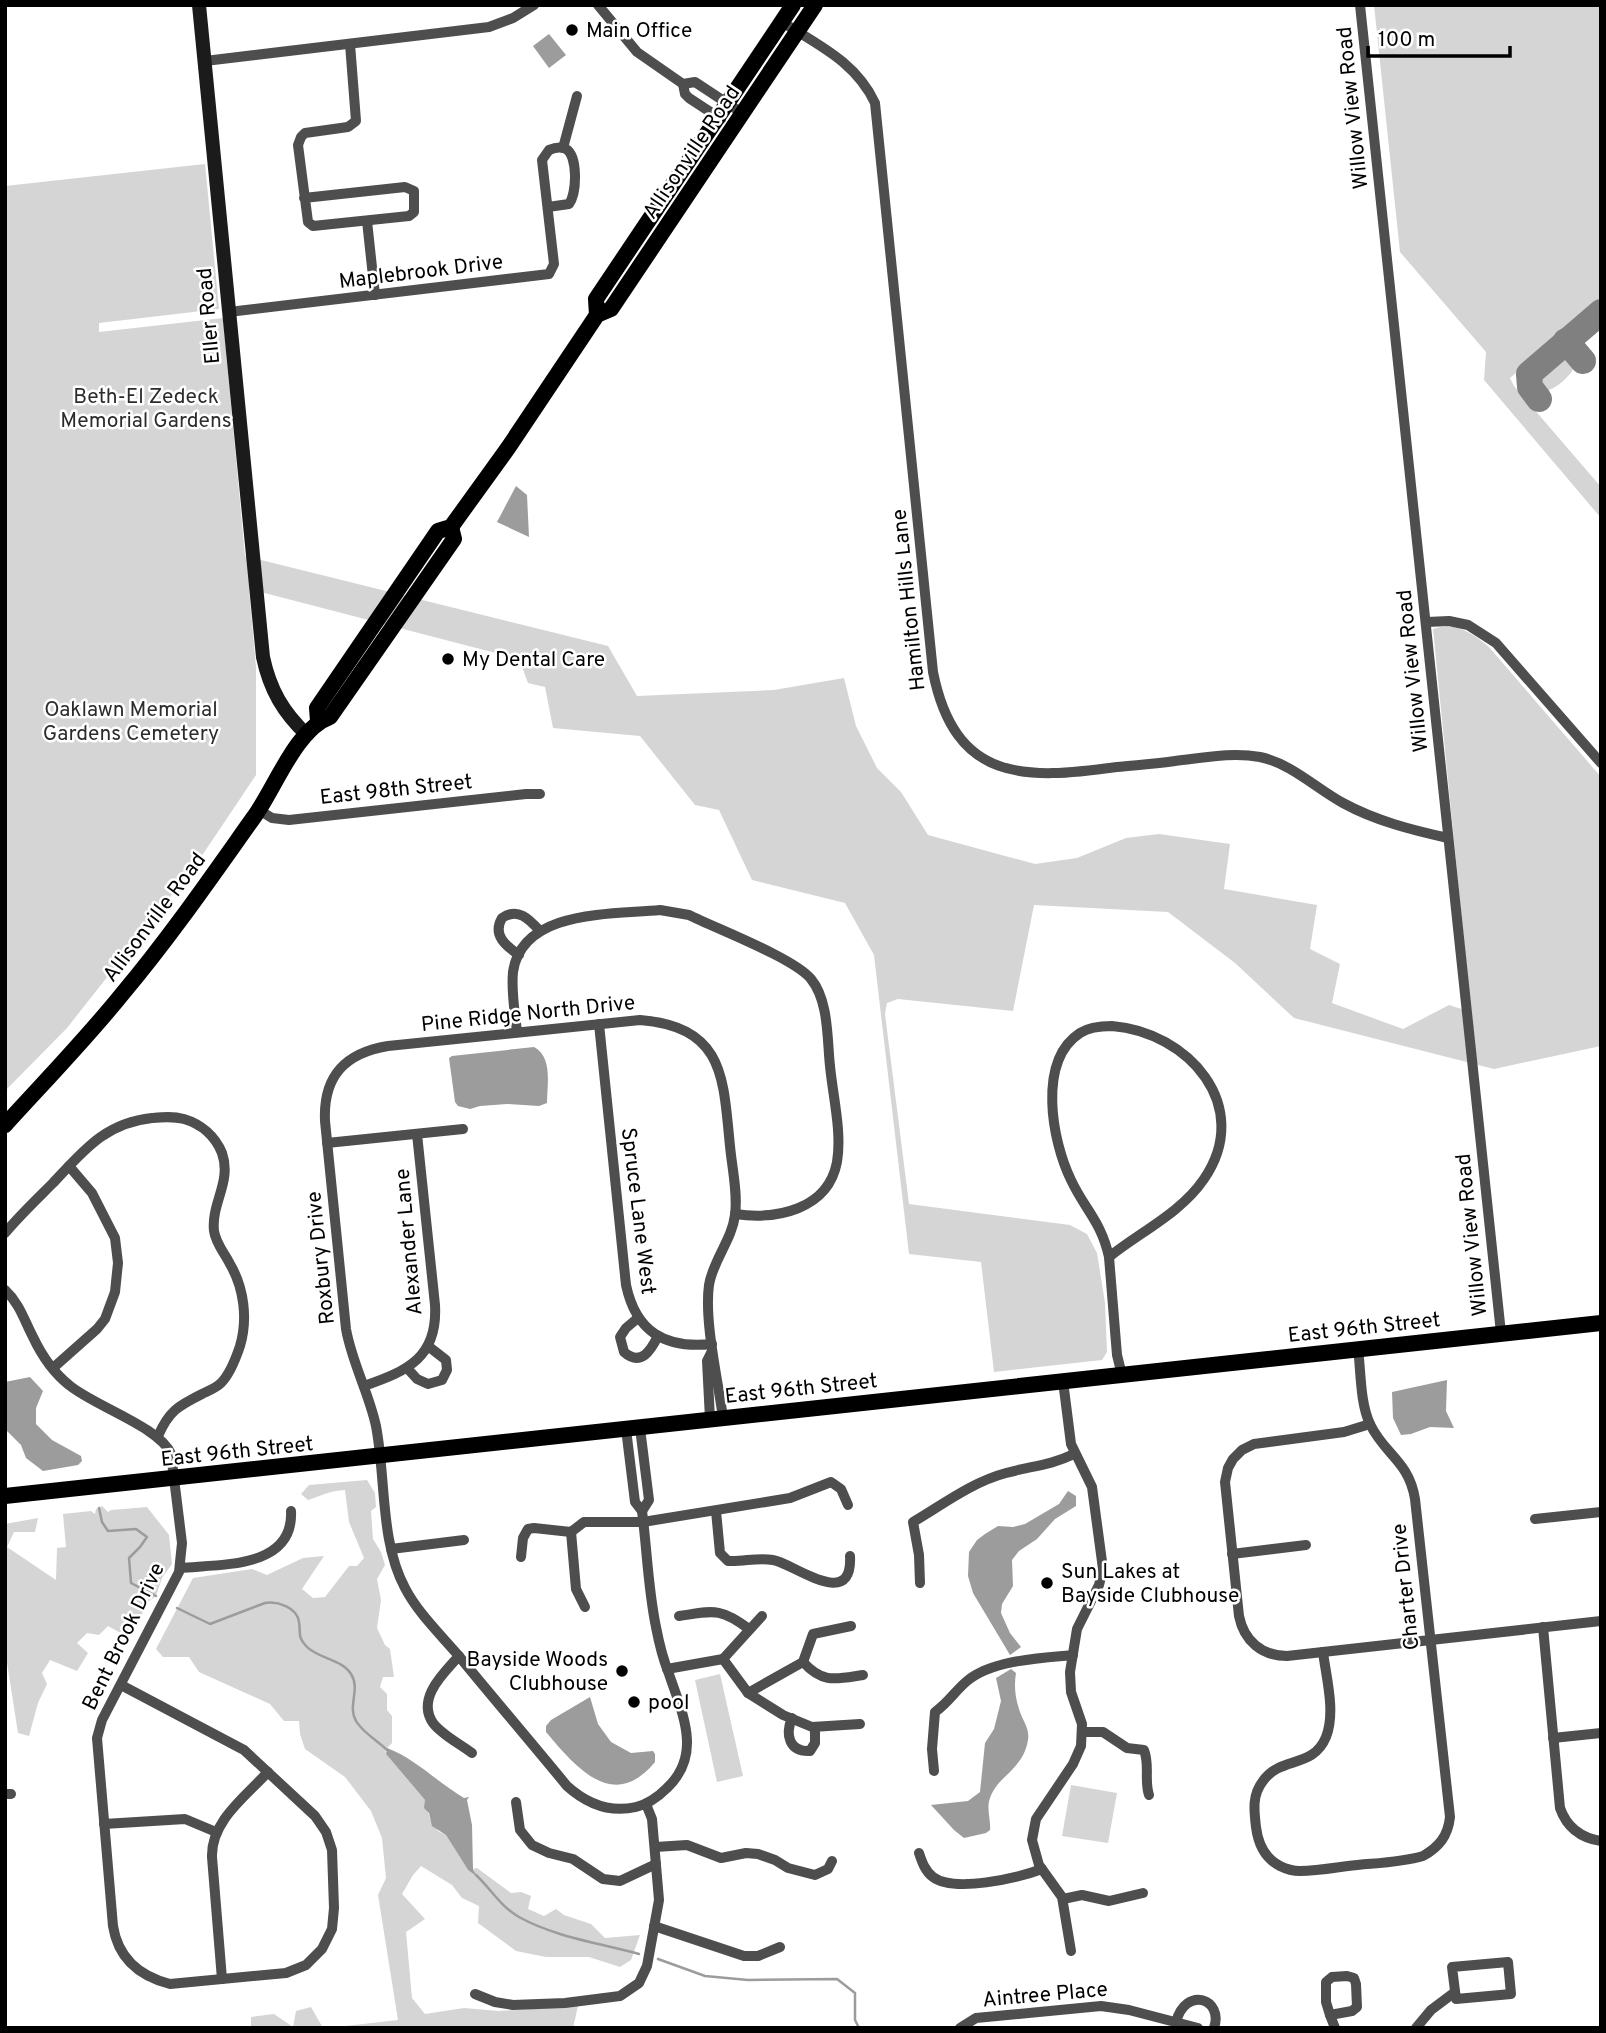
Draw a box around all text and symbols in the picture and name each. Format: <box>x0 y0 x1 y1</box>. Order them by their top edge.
scale bar <box>1368 14 1510 58</box>
place label: Main Office <box>586 18 692 45</box>
marker: Main Office <box>564 22 580 38</box>
street label: Willow View Road <box>1332 25 1375 190</box>
text: 100 m <box>1378 27 1435 54</box>
street label: Allisonville Road <box>638 81 747 225</box>
street label: Maplebrook Drive <box>338 249 505 296</box>
street label: Eller Road <box>192 266 227 365</box>
park label: Beth-El Zedeck Memorial Gardens <box>60 384 232 435</box>
street label: Hamilton Hills Lane <box>887 508 932 692</box>
street label: Willow View Road <box>1392 588 1435 753</box>
place label: My Dental Care <box>462 647 605 674</box>
marker: My Dental Care <box>440 651 456 667</box>
park label: Oaklawn Memorial Gardens Cemetery <box>43 697 219 748</box>
street label: East 98th Street <box>319 769 474 812</box>
street label: Allisonville Road <box>98 848 213 988</box>
street label: Pine Ridge North Drive <box>420 990 636 1039</box>
street label: Spruce Lane West <box>614 1126 661 1296</box>
street label: Willow View Road <box>1451 1152 1494 1317</box>
street label: Alexander Lane <box>390 1167 429 1316</box>
street label: Roxbury Drive <box>301 1190 342 1326</box>
street label: East 96th Street <box>1287 1307 1442 1350</box>
street label: East 96th Street <box>724 1368 879 1411</box>
street label: East 96th Street <box>160 1431 315 1474</box>
street label: Charter Drive <box>1386 1522 1427 1652</box>
street label: Bent Brook Drive <box>77 1558 172 1715</box>
place label: Sun Lakes at Bayside Clubhouse <box>1061 1559 1239 1610</box>
marker: Sun Lakes at Bayside Clubhouse <box>1039 1575 1055 1591</box>
place label: Bayside Woods Clubhouse <box>467 1647 608 1698</box>
marker: Bayside Woods Clubhouse <box>614 1663 630 1679</box>
place label: pool <box>648 1690 689 1717</box>
marker: pool <box>626 1694 642 1710</box>
street label: Aintree Place <box>981 1977 1109 2014</box>

